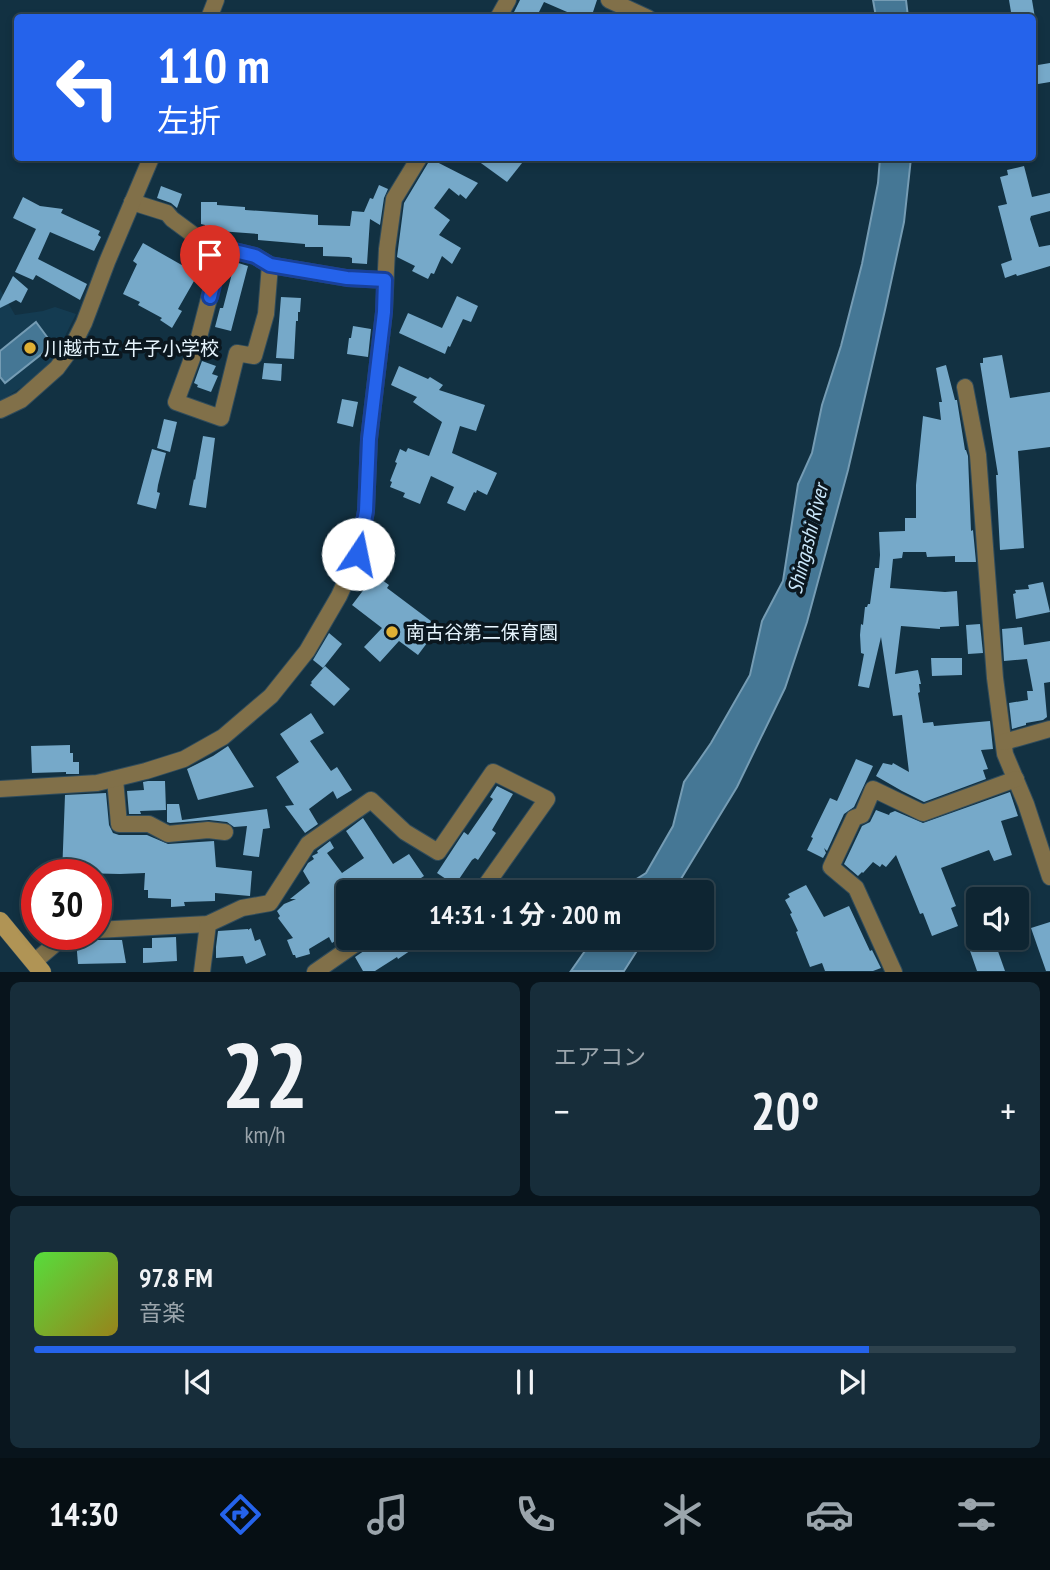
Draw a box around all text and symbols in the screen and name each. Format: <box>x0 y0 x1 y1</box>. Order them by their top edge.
text: 110 m <box>157 33 270 97</box>
icon: left <box>42 42 133 133</box>
text: 左折 <box>157 99 221 141</box>
pin <box>180 225 240 297</box>
icon: arrive <box>191 236 229 274</box>
place label: 川越市立 牛子小学校 <box>44 336 219 360</box>
marker: 川越市立 牛子小学校 <box>22 340 38 356</box>
water label: Shingashi River <box>781 478 835 597</box>
position arrow <box>321 517 395 591</box>
place label: 南古谷第二保育園 <box>406 620 558 644</box>
marker: 南古谷第二保育園 <box>384 624 400 640</box>
speed limit sign: 30 <box>21 859 112 950</box>
map controls <box>966 887 1029 950</box>
button: sound <box>966 887 1029 950</box>
text: 14:31 · 1 分 · 200 m <box>429 898 621 931</box>
text: 22 <box>222 1015 309 1133</box>
text: エアコン <box>554 1042 646 1071</box>
text: 20° <box>751 1077 819 1144</box>
text: − <box>554 1086 570 1135</box>
text: + <box>1000 1086 1016 1135</box>
text: km/h <box>245 1120 285 1149</box>
text: 97.8 FM <box>139 1261 213 1294</box>
text: 音楽 <box>139 1298 185 1327</box>
icon: previous <box>179 1363 217 1401</box>
icon: pause <box>506 1363 544 1401</box>
icon: next <box>833 1363 871 1401</box>
icon: directions <box>216 1490 265 1539</box>
icon: music <box>363 1490 412 1539</box>
icon: phone <box>511 1490 560 1539</box>
icon: climate <box>658 1490 707 1539</box>
icon: car <box>805 1490 854 1539</box>
icon: filters <box>952 1490 1001 1539</box>
text: 14:30 <box>49 1493 118 1535</box>

